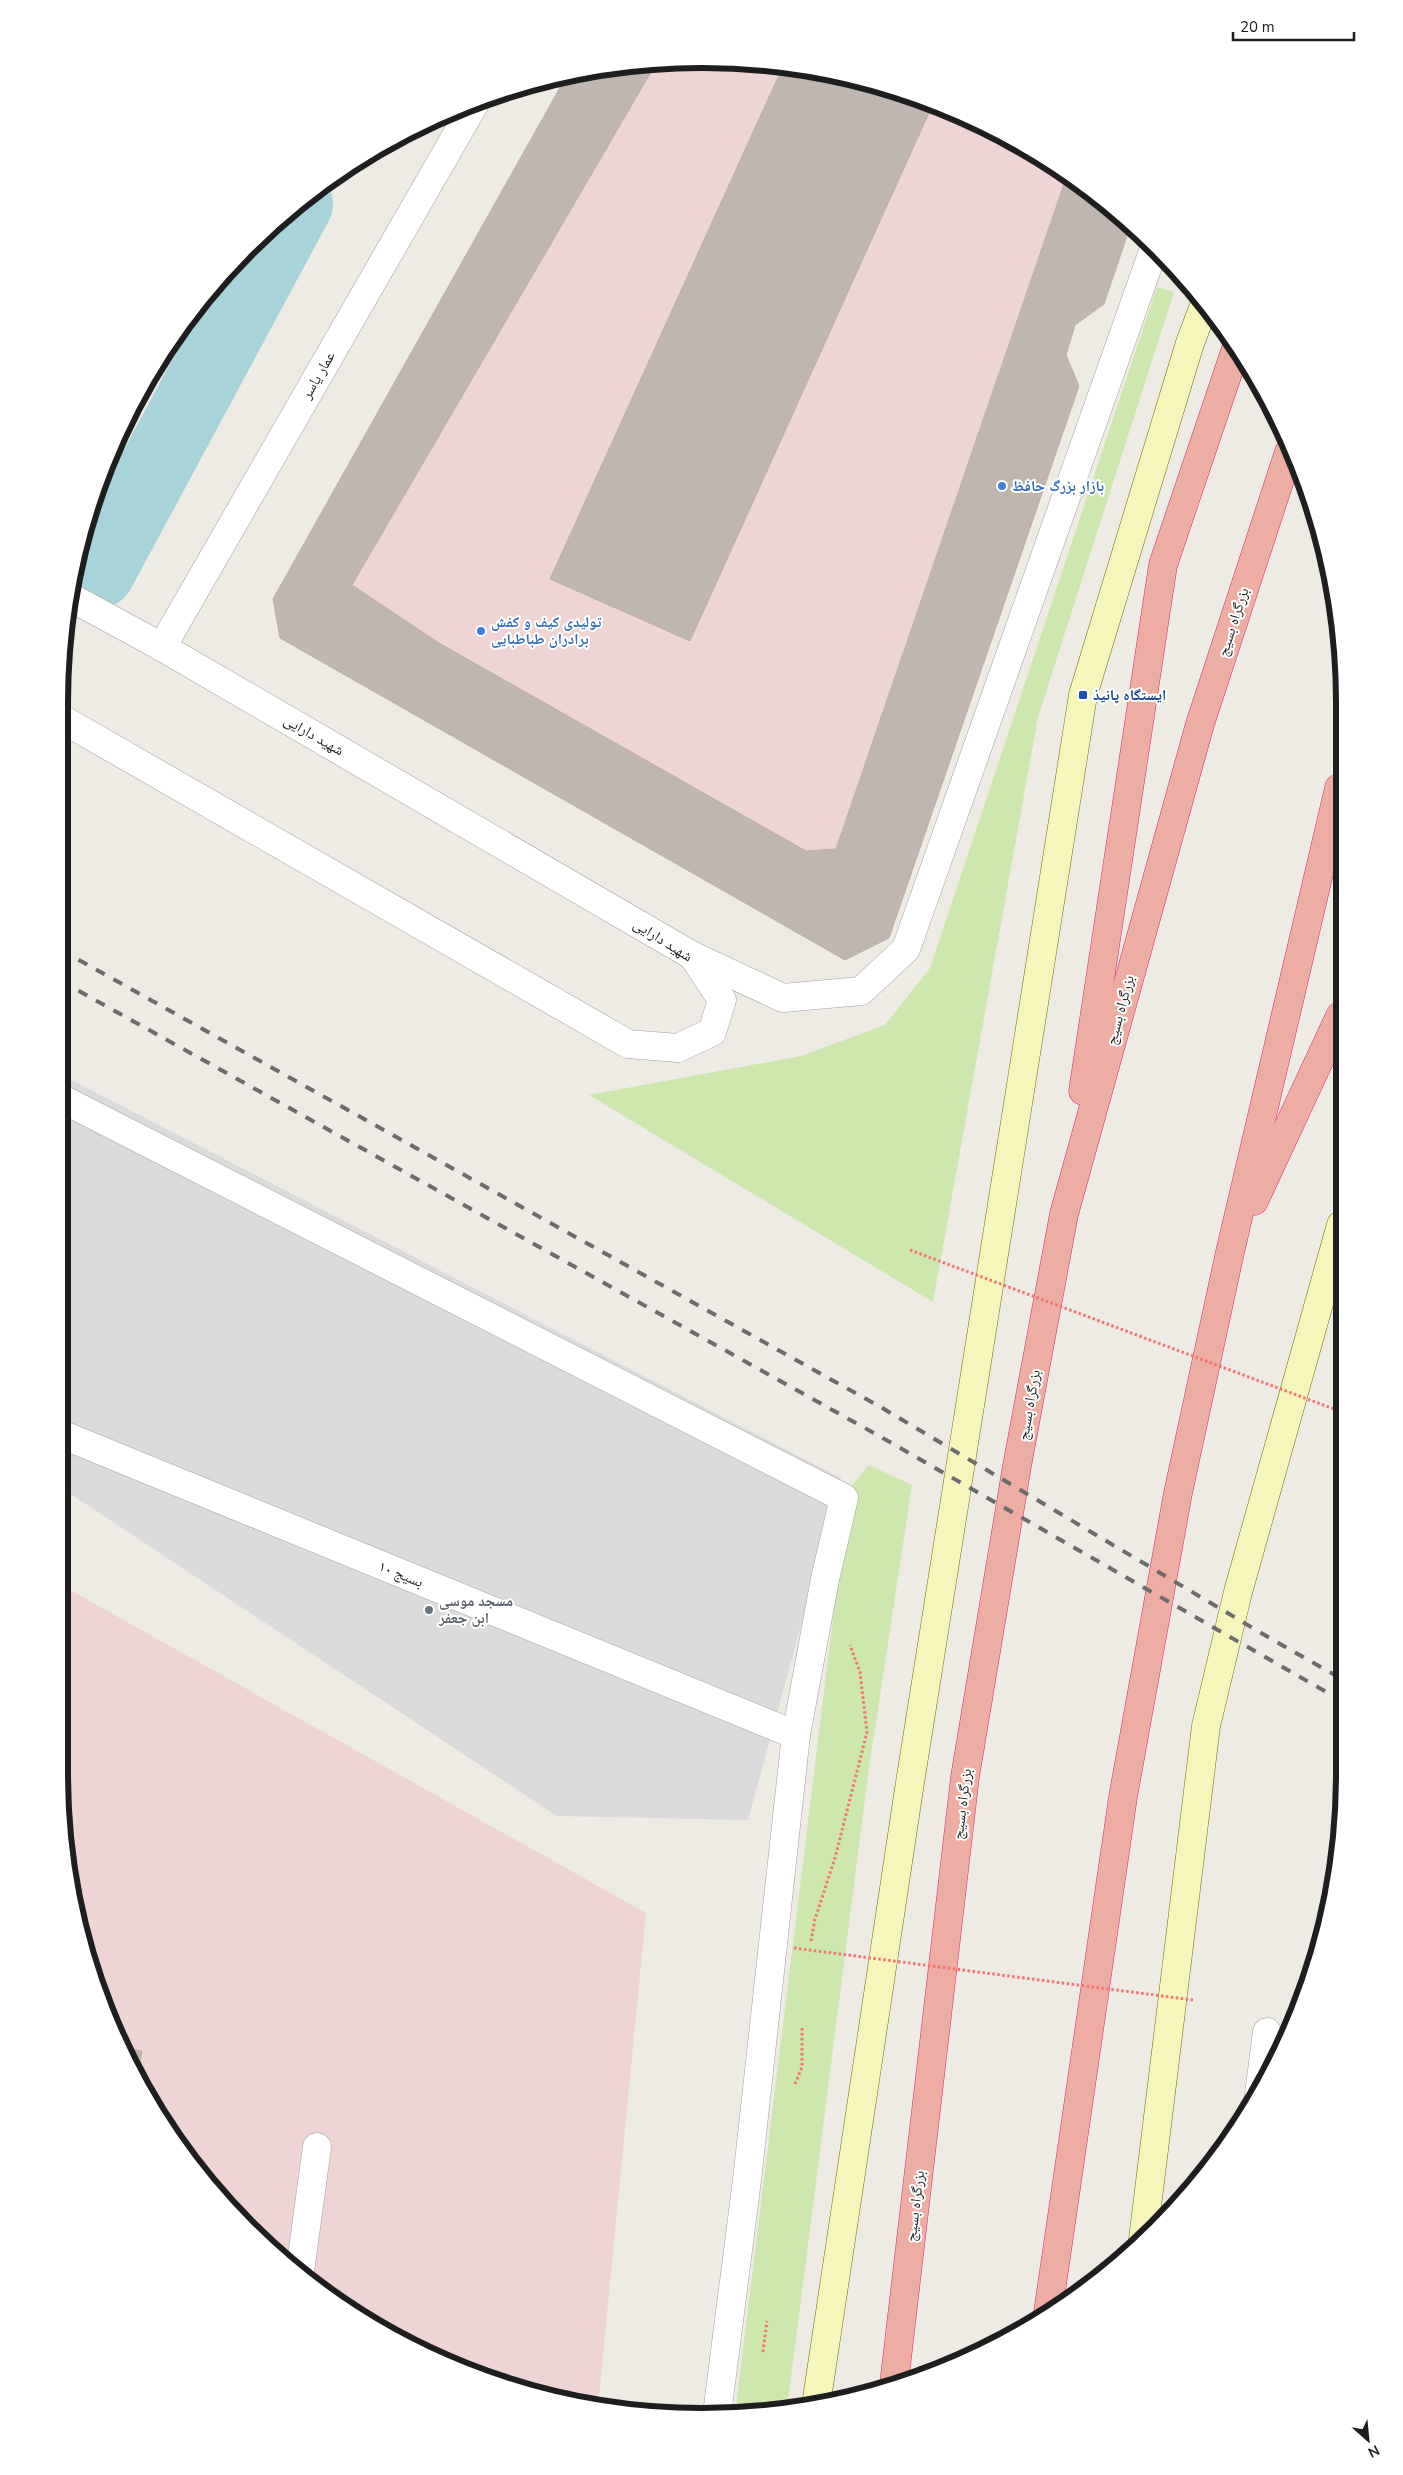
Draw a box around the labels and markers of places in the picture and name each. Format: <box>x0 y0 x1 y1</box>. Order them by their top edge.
place label: بازار بزرگ حافظ <box>1012 476 1104 496</box>
marker: بازار بزرگ حافظ <box>996 480 1008 492</box>
place label: تولیدی کیف و کفش برادران طباطبایی <box>491 612 601 649</box>
marker: تولیدی کیف و کفش برادران طباطبایی <box>475 625 487 637</box>
place label: ایستگاه پانیذ <box>1093 685 1166 705</box>
marker: ایستگاه پانیذ <box>1077 689 1089 701</box>
place label: مسجد موسی ابن جعفر <box>438 1591 513 1628</box>
marker: مسجد موسی ابن جعفر <box>423 1604 435 1616</box>

